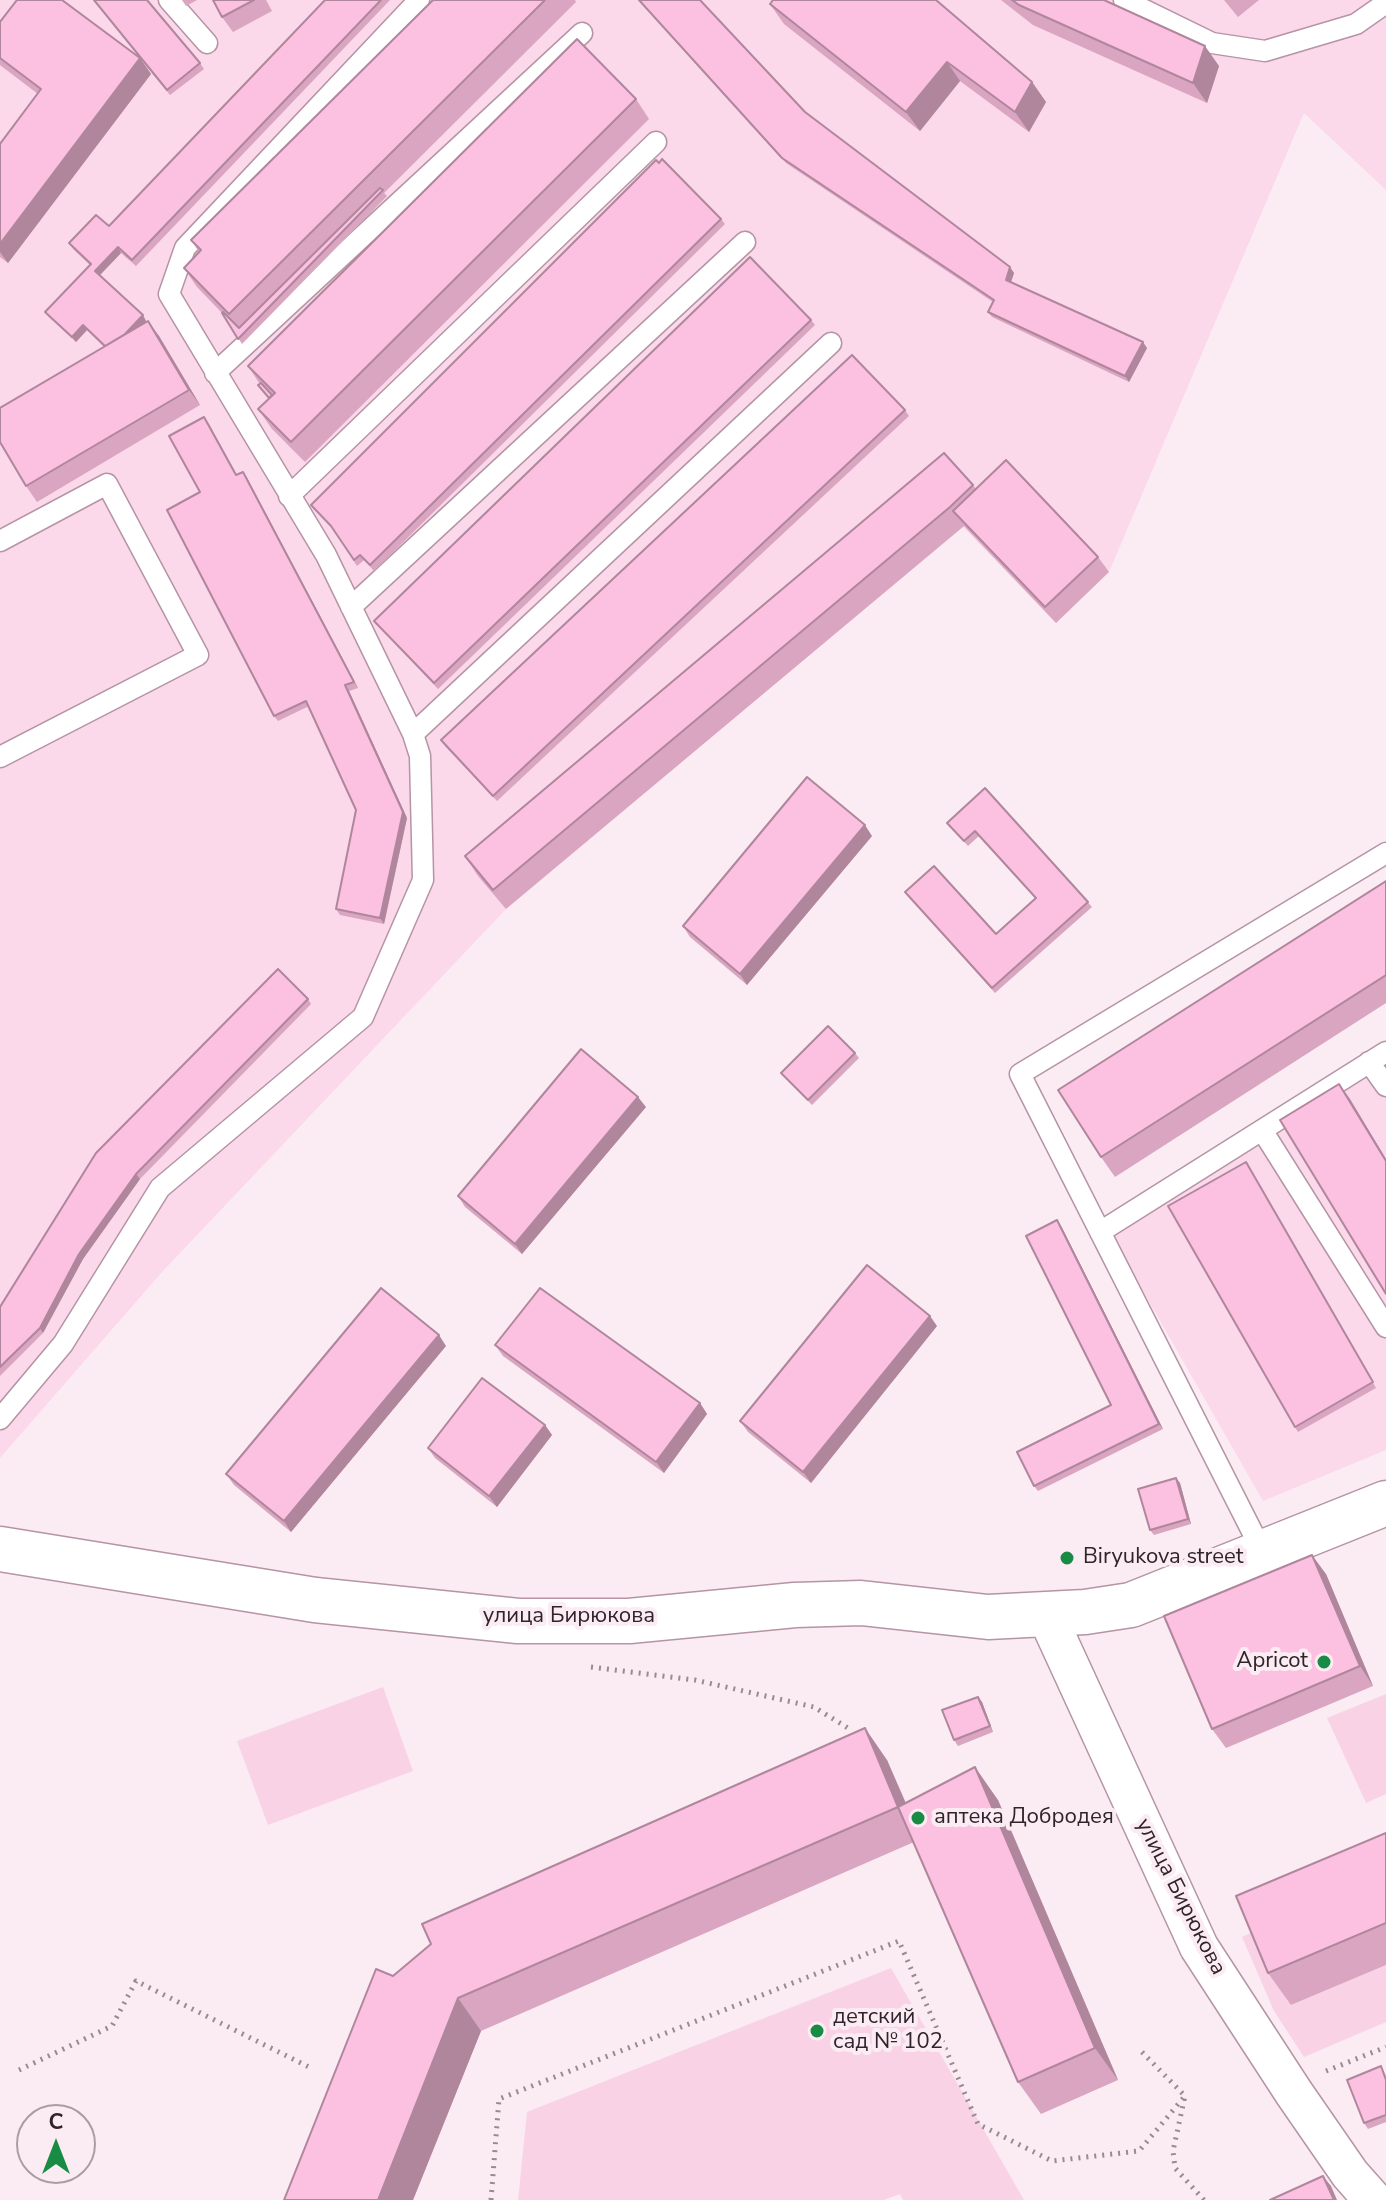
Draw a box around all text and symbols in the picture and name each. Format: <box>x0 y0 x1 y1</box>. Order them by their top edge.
place label: Biryukova street <box>1083 1545 1243 1571</box>
marker: Biryukova street <box>1058 1549 1076 1567</box>
street label: улица Бирюкова <box>483 1604 655 1630</box>
place label: Apricot <box>1236 1649 1308 1675</box>
marker: Apricot <box>1315 1653 1333 1671</box>
place label: аптека Добродея <box>934 1805 1114 1831</box>
marker: аптека Добродея <box>909 1809 927 1827</box>
street label: улица Бирюкова <box>1129 1814 1231 1980</box>
place label: детский сад № 102 <box>833 2005 943 2056</box>
marker: детский сад № 102 <box>808 2022 826 2040</box>
north arrow <box>16 2104 96 2184</box>
text: С <box>49 2107 63 2137</box>

